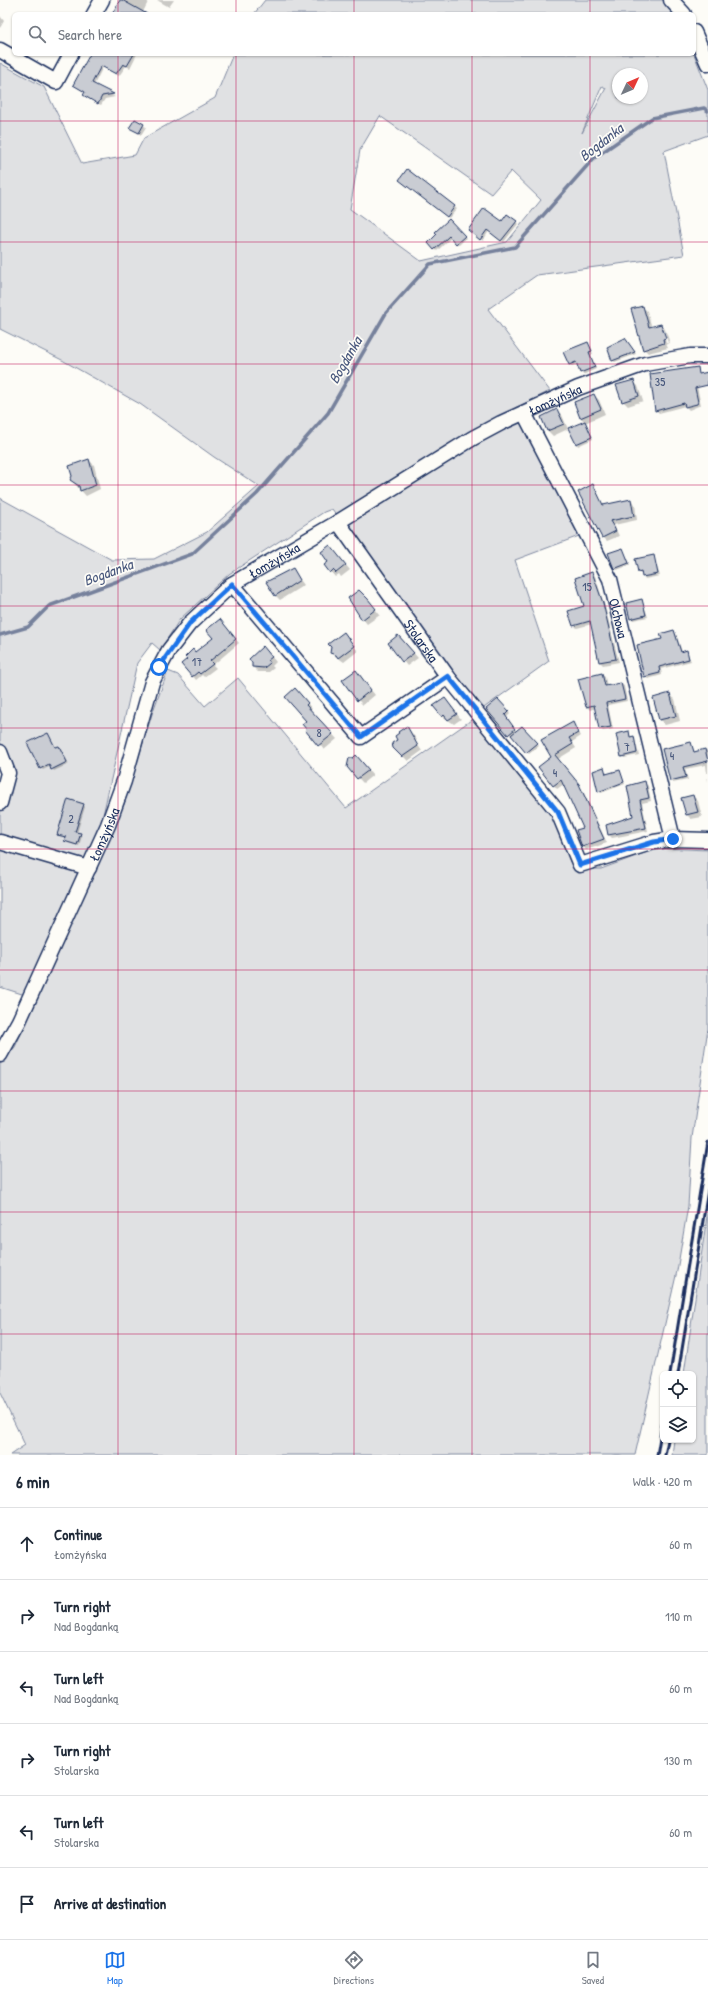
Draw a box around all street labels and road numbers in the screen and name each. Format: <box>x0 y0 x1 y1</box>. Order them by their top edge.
street label: Łomżyńska <box>525 378 585 419</box>
street label: Łomżyńska <box>245 537 303 582</box>
street label: Olchowa <box>605 596 634 640</box>
street label: Stolarska <box>400 615 444 666</box>
street label: Łomżyńska <box>83 804 123 864</box>

